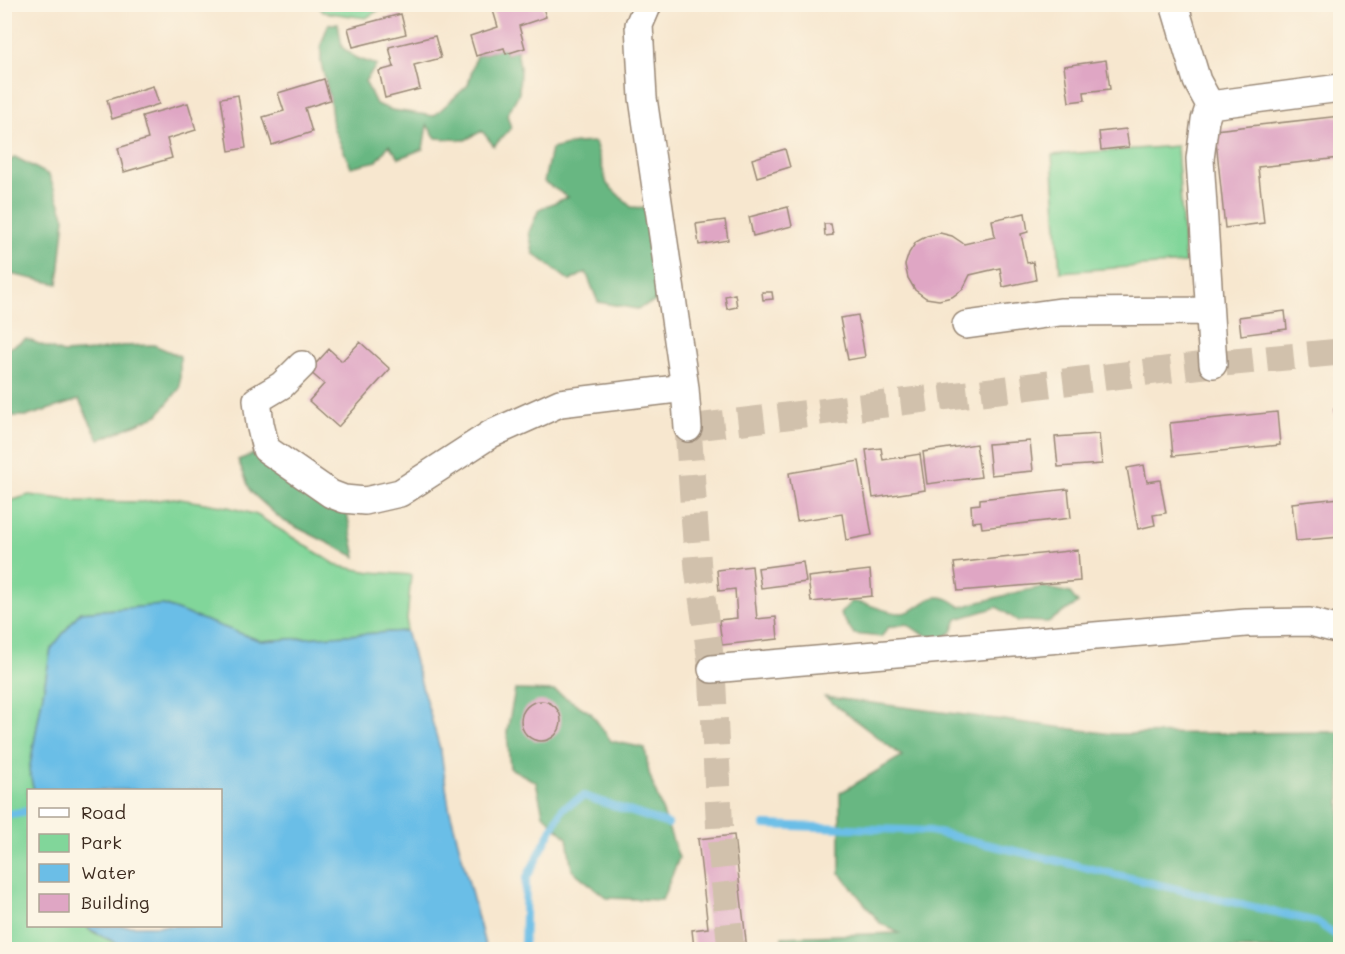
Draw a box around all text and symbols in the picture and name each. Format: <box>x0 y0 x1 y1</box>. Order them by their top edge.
legend <box>27 789 222 927</box>
text: Road <box>81 800 126 824</box>
text: Park <box>81 830 122 854</box>
text: Water <box>81 860 136 884</box>
text: Building <box>81 890 149 914</box>

